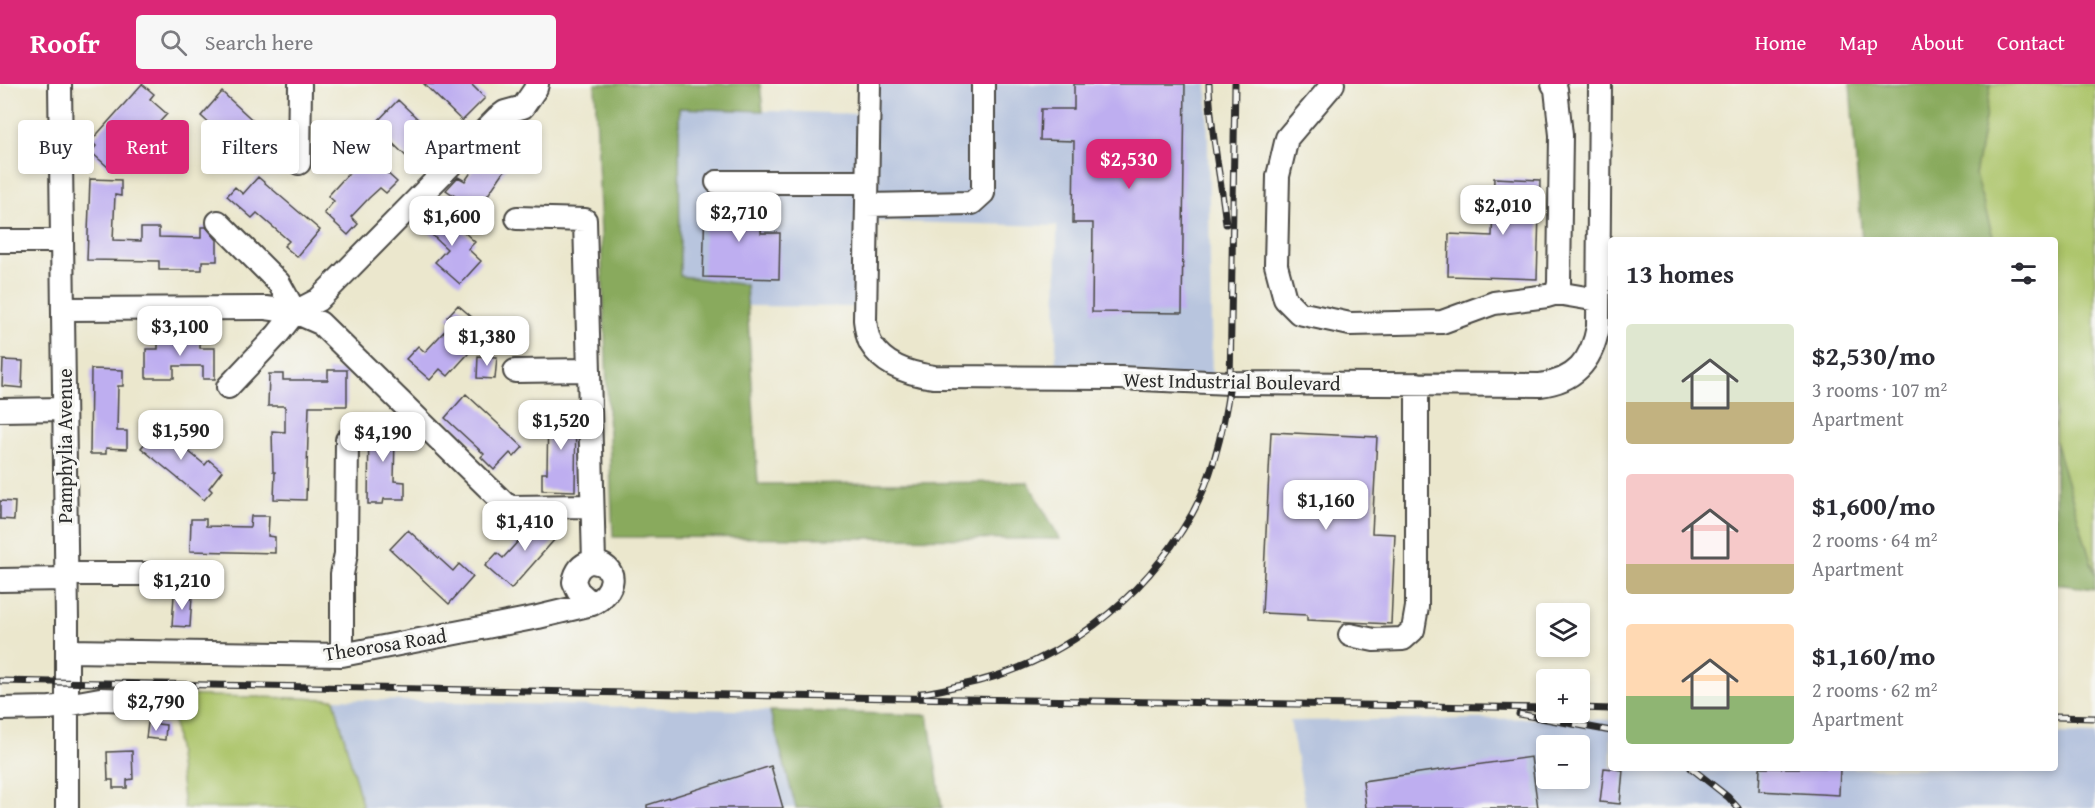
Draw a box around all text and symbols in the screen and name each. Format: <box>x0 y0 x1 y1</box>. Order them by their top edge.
search box <box>136 15 556 69</box>
text: Roofr <box>30 22 100 63</box>
icon: search <box>157 26 190 59</box>
text: Search here <box>205 26 313 58</box>
text: Home <box>1755 27 1806 58</box>
text: Map <box>1839 27 1878 58</box>
text: About <box>1911 27 1964 58</box>
text: Contact <box>1997 27 2065 58</box>
chip: Buy <box>18 120 94 174</box>
chip: Rent <box>106 120 189 174</box>
chip: Filters <box>201 120 299 174</box>
chip: New <box>311 120 392 174</box>
chip: Apartment <box>404 120 542 174</box>
pin: $2,530 <box>1080 139 1178 190</box>
text: $2,530 <box>1100 144 1158 173</box>
pin: $2,010 <box>1454 185 1552 236</box>
text: $2,010 <box>1474 190 1532 219</box>
pin: $2,710 <box>690 192 788 243</box>
pin: $1,600 <box>403 196 501 247</box>
text: $2,710 <box>710 197 768 226</box>
text: $1,600 <box>423 201 481 230</box>
text: 13 homes <box>1626 254 1734 293</box>
icon: filters <box>2007 257 2040 290</box>
pin: $3,100 <box>131 306 229 357</box>
text: $3,100 <box>151 311 209 340</box>
pin: $1,380 <box>438 316 536 367</box>
text: $1,380 <box>458 321 516 350</box>
text: $2,530/mo <box>1812 336 1935 375</box>
icon: home <box>1674 348 1746 420</box>
street label: West Industrial Boulevard <box>1123 365 1341 397</box>
street label: Pamphylia Avenue <box>50 368 79 524</box>
text: 3 rooms · 107 m² <box>1812 375 1947 404</box>
pin: $1,520 <box>512 400 610 451</box>
text: Apartment <box>1812 404 1904 433</box>
text: $1,520 <box>532 405 590 434</box>
pin: $1,590 <box>132 410 230 461</box>
pin: $4,190 <box>334 412 432 463</box>
text: $1,590 <box>152 415 210 444</box>
text: $4,190 <box>354 417 412 446</box>
pin: $1,160 <box>1277 480 1375 531</box>
text: $1,160 <box>1297 485 1355 514</box>
text: $1,600/mo <box>1812 486 1935 525</box>
icon: home <box>1674 498 1746 570</box>
pin: $1,410 <box>476 501 574 552</box>
text: $1,410 <box>496 506 554 535</box>
text: 2 rooms · 64 m² <box>1812 525 1938 554</box>
text: Apartment <box>1812 554 1904 583</box>
pin: $1,210 <box>133 560 231 611</box>
text: $1,210 <box>153 565 211 594</box>
map controls <box>1536 603 1590 789</box>
button: layers <box>1536 603 1590 657</box>
street label: Theorosa Road <box>322 620 449 668</box>
text: $1,160/mo <box>1812 636 1935 675</box>
icon: home <box>1674 648 1746 720</box>
button: + <box>1536 669 1590 723</box>
text: 2 rooms · 62 m² <box>1812 675 1938 704</box>
pin: $2,790 <box>107 681 205 732</box>
text: $2,790 <box>127 686 185 715</box>
text: Apartment <box>1812 704 1904 733</box>
button: − <box>1536 735 1590 789</box>

